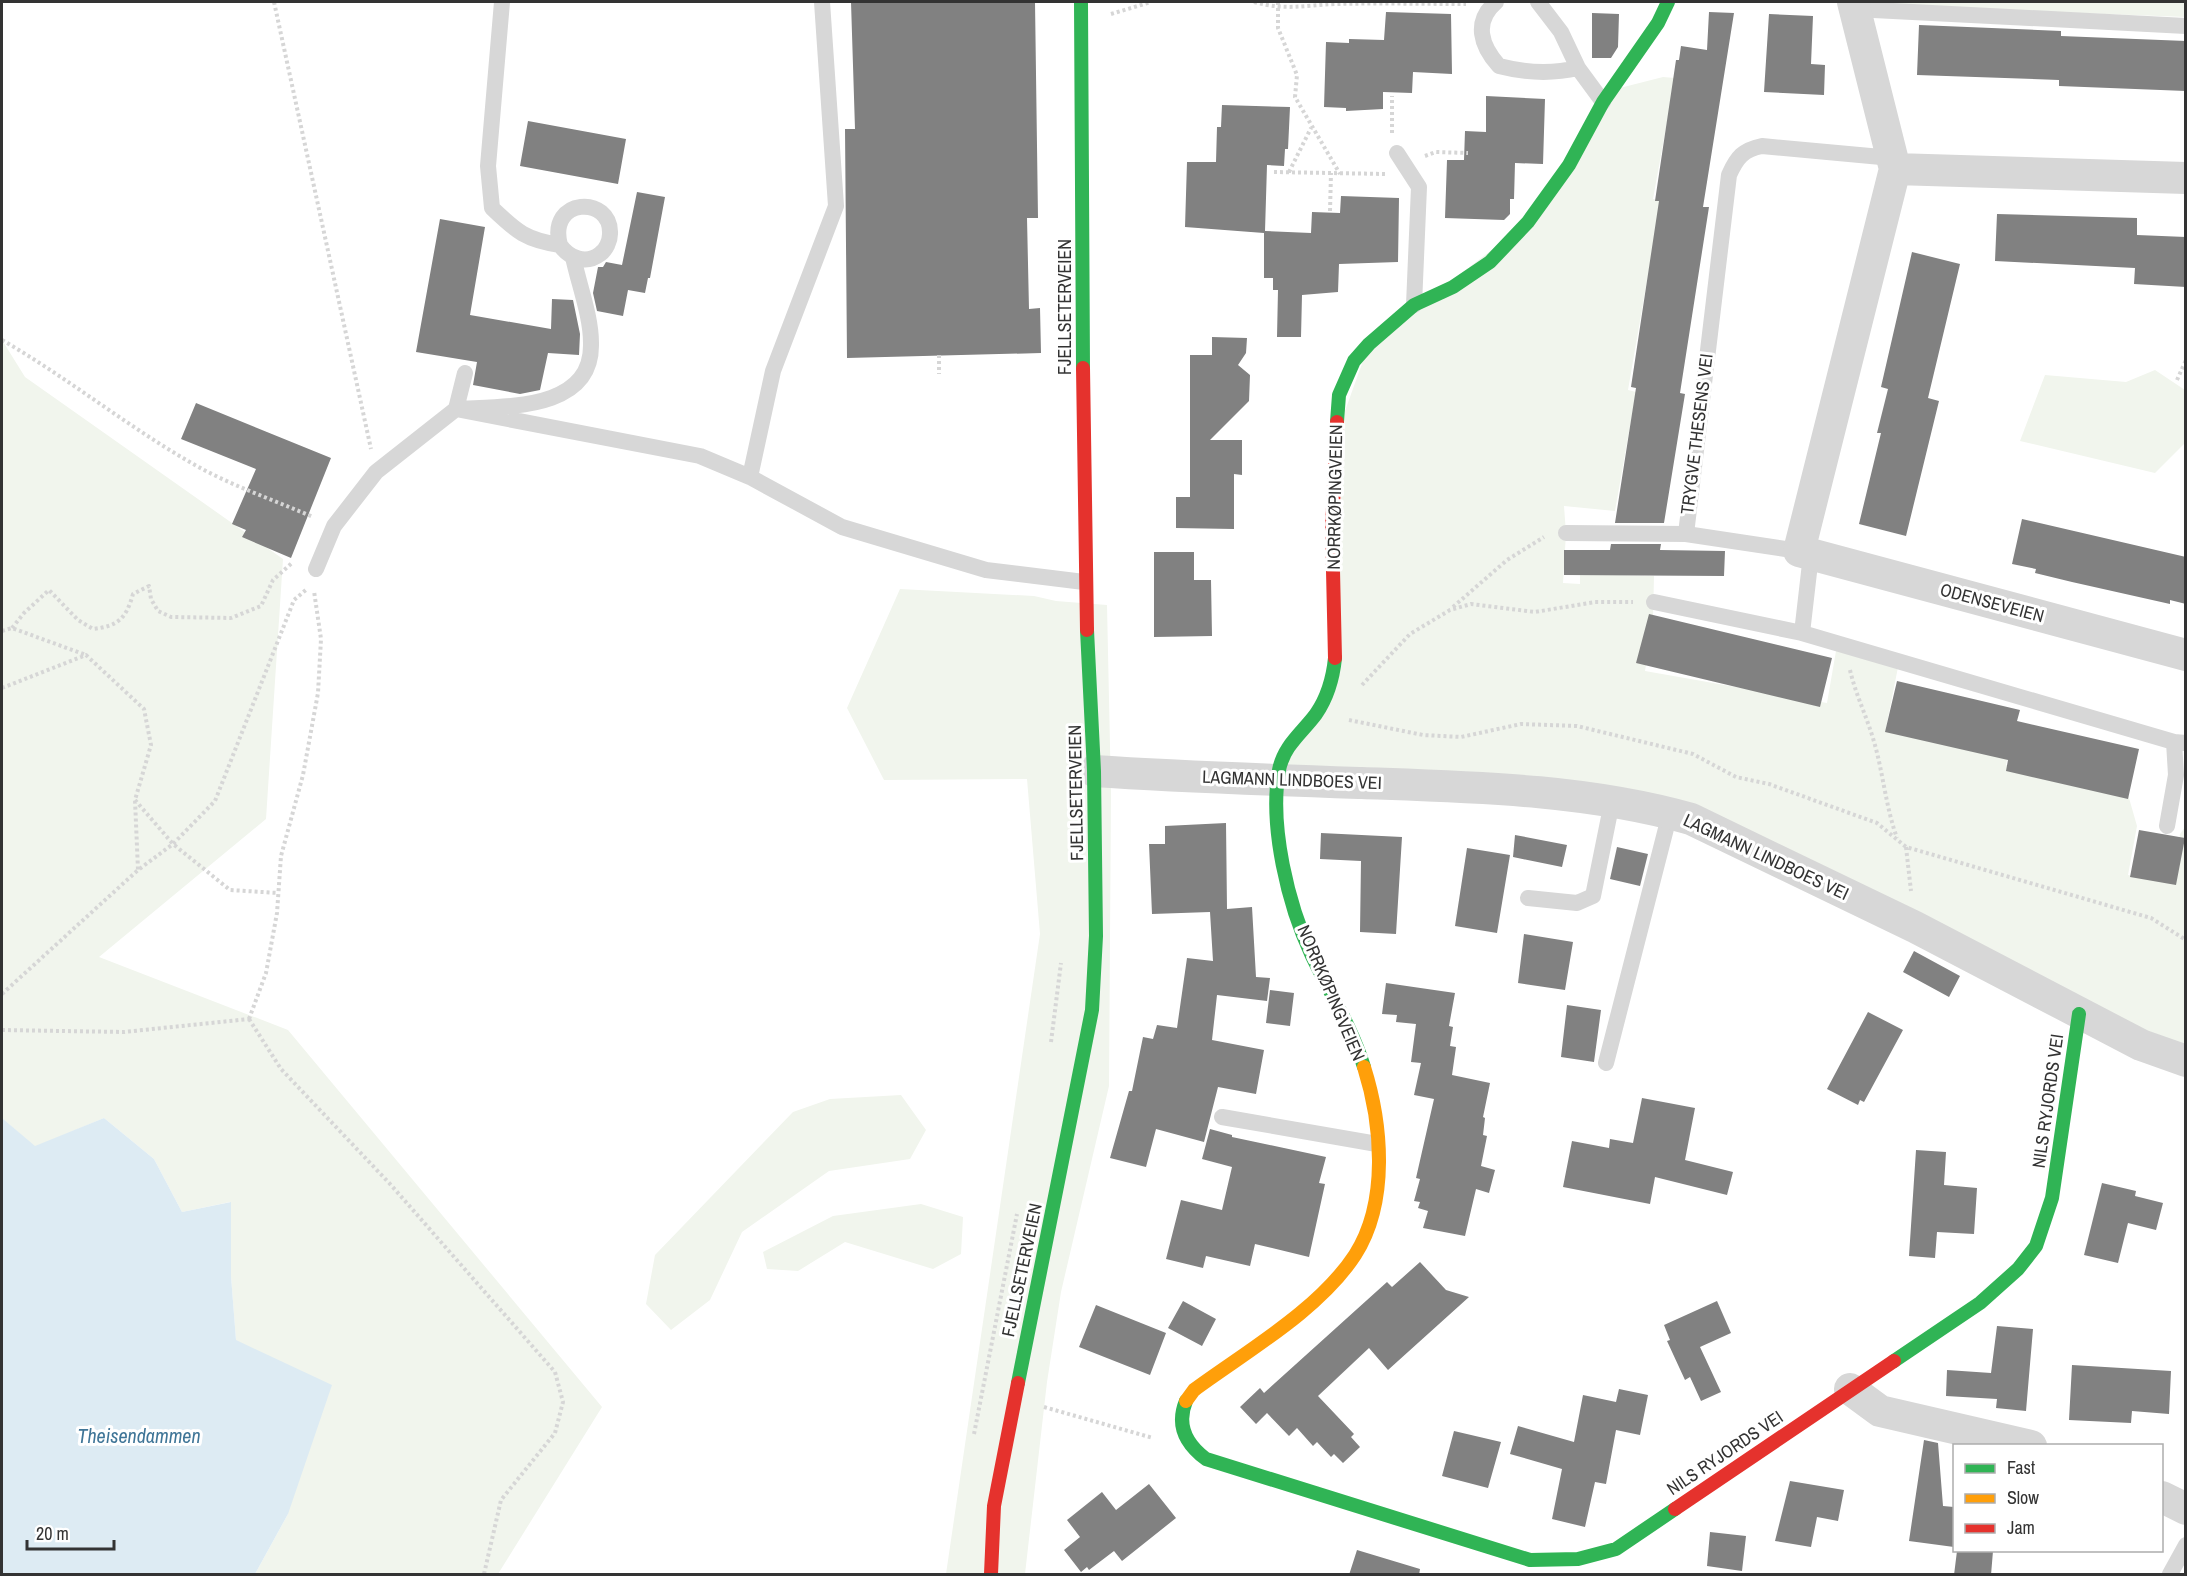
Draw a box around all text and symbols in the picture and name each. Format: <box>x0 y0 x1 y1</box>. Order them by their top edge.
street label: FJELLSETERVEIEN <box>1052 239 1077 375</box>
street label: TRYGVE THESENS VEI <box>1674 352 1719 516</box>
street label: NORRKØPINGVEIEN <box>1321 424 1348 570</box>
street label: ODENSEVEIEN <box>1937 577 2047 628</box>
street label: FJELLSETERVEIEN <box>1062 725 1089 861</box>
street label: LAGMANN LINDBOES VEI <box>1202 764 1382 795</box>
street label: LAGMANN LINDBOES VEI <box>1680 807 1853 906</box>
street label: NORRKØPINGVEIEN <box>1292 921 1371 1065</box>
street label: NILS RYJORDS VEI <box>2026 1032 2069 1170</box>
street label: FJELLSETERVEIEN <box>995 1201 1048 1339</box>
street label: NILS RYJORDS VEI <box>1662 1404 1788 1501</box>
water label: Theisendammen <box>77 1422 201 1449</box>
legend <box>1953 1444 2163 1552</box>
text: Fast <box>2007 1455 2035 1480</box>
text: Slow <box>2007 1485 2039 1510</box>
scale bar <box>27 1513 114 1551</box>
text: Jam <box>2007 1515 2035 1540</box>
text: 20 m <box>36 1521 69 1546</box>

